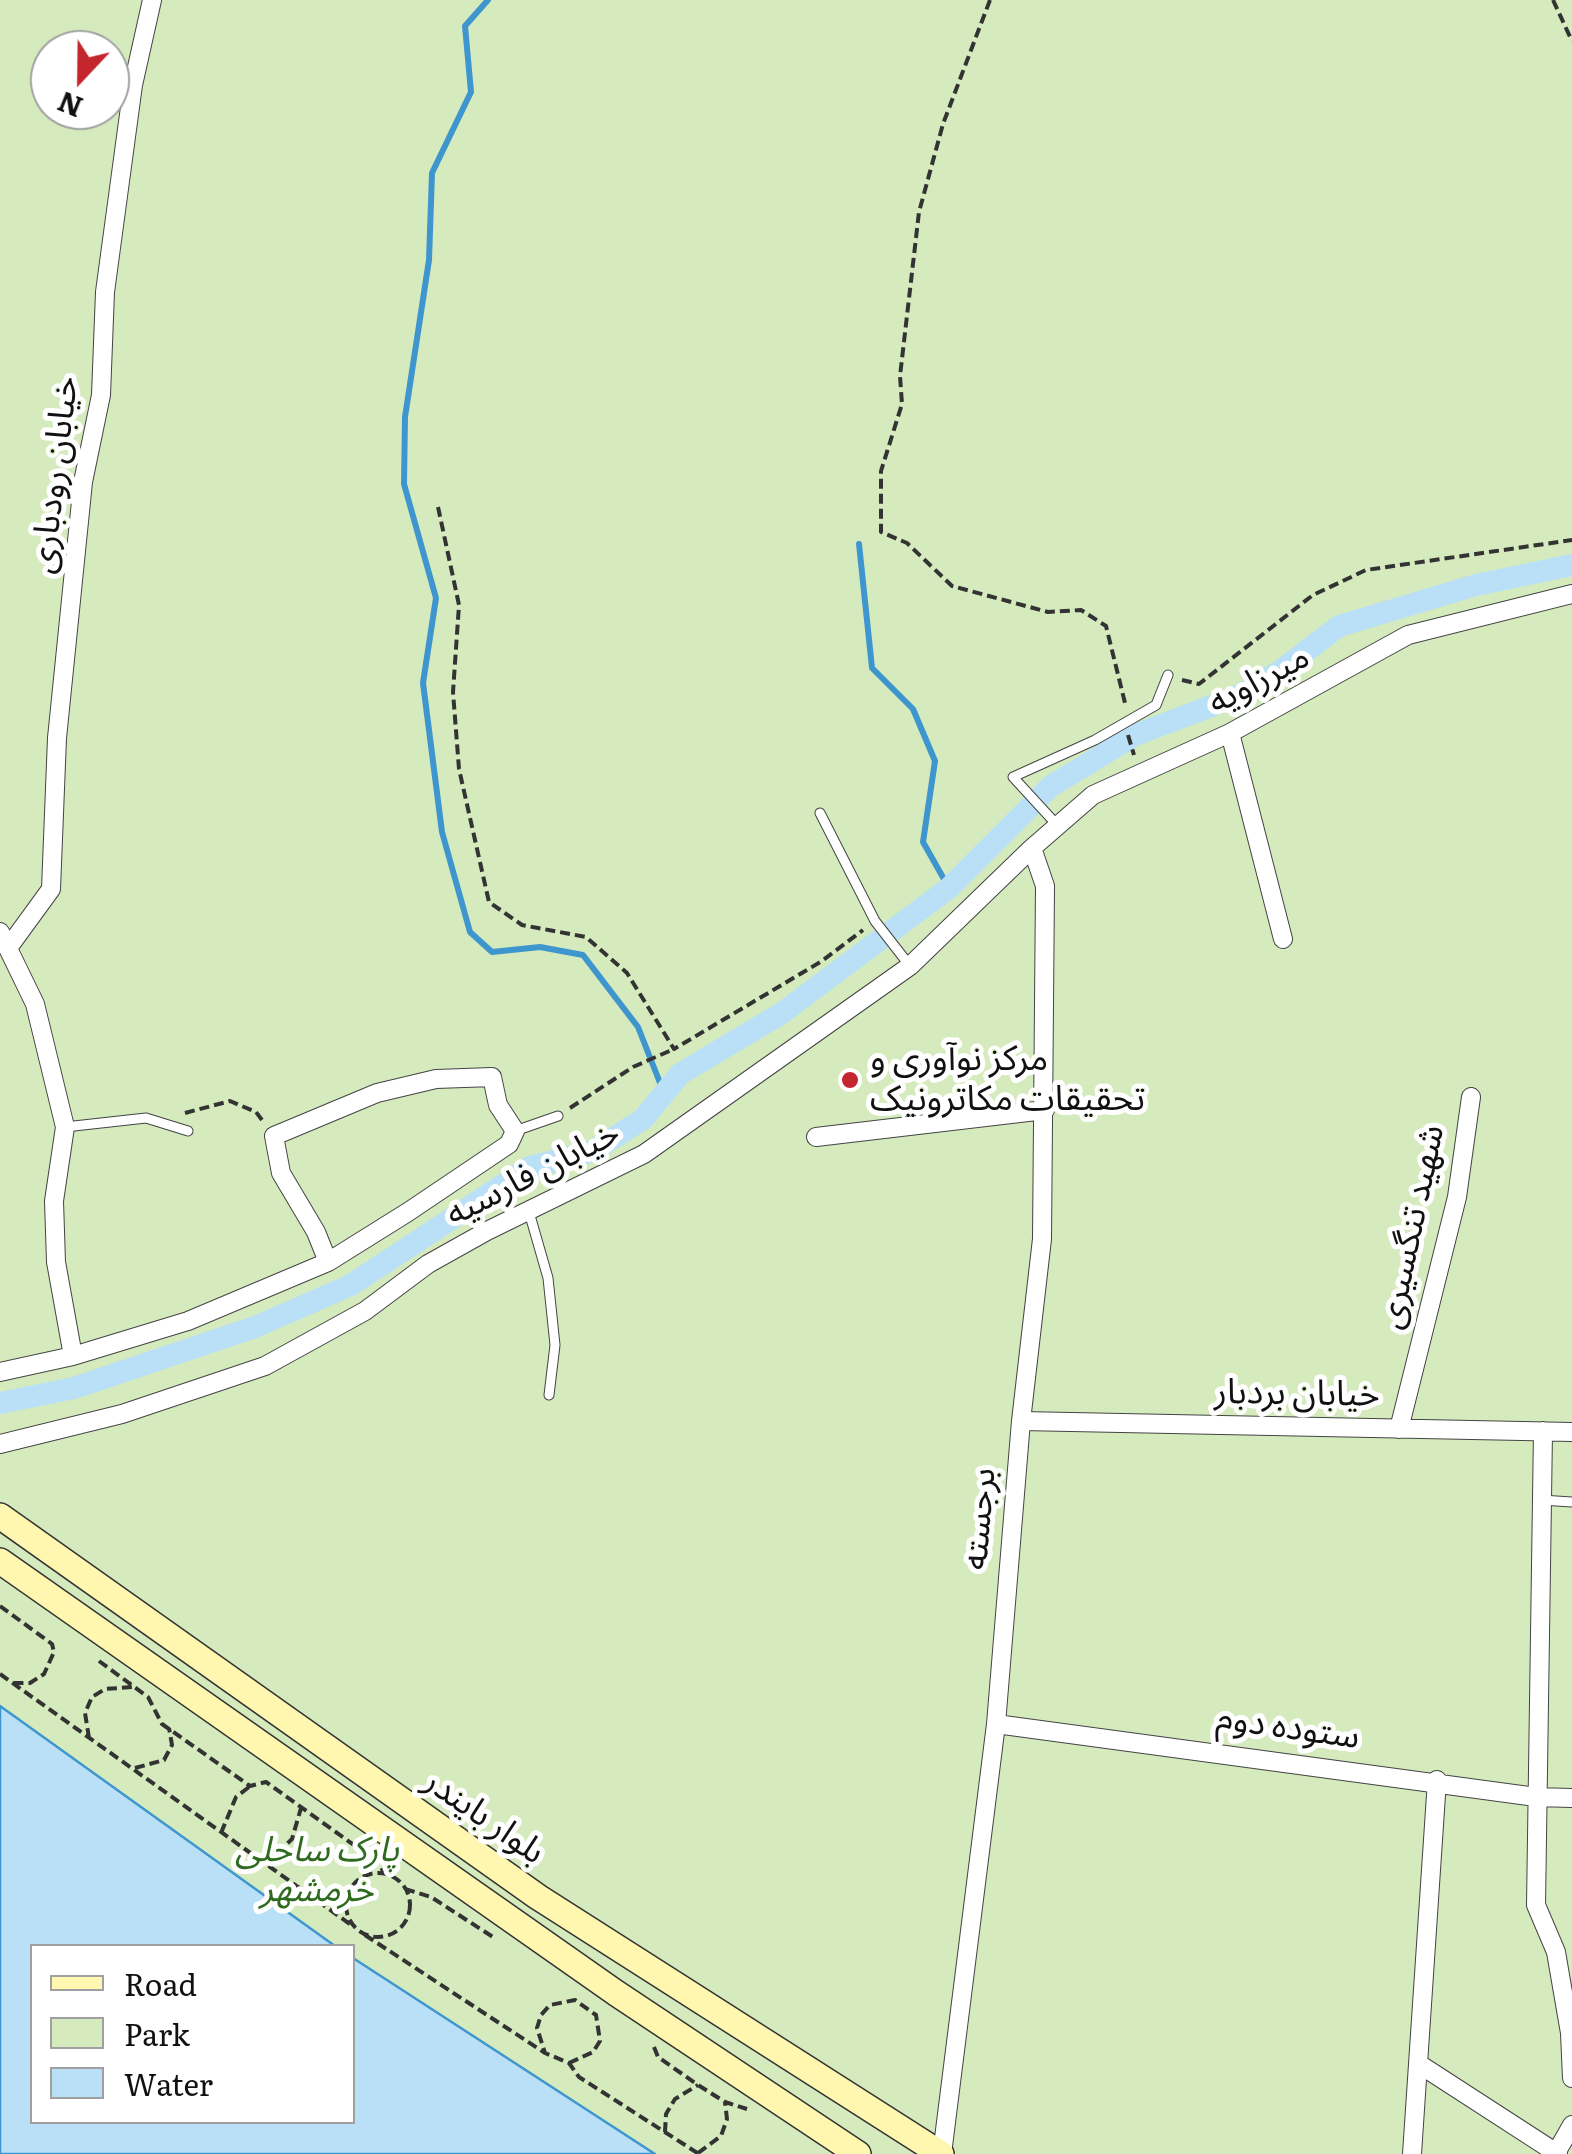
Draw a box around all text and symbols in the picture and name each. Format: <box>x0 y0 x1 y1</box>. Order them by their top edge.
north arrow <box>30 30 130 130</box>
text: N <box>51 82 88 130</box>
street label: خیابان رودباری <box>22 374 88 576</box>
street label: میرزاویه <box>1201 636 1317 724</box>
place label: مرکز نوآوری و تحقیقات مکاترونیک <box>870 1039 1145 1121</box>
marker: مرکز نوآوری و تحقیقات مکاترونیک <box>839 1069 861 1091</box>
street label: خیابان فارسیه <box>439 1112 627 1236</box>
street label: شهید تنگسیری <box>1370 1121 1454 1333</box>
street label: خیابان بردبار <box>1214 1372 1380 1416</box>
street label: برجسته <box>955 1466 1005 1572</box>
street label: ستوده دوم <box>1214 1697 1362 1759</box>
street label: بلوار بایندر <box>415 1760 553 1874</box>
park label: پارک ساحلی خرمشهر <box>235 1830 399 1912</box>
legend <box>30 1944 355 2124</box>
text: Road <box>124 1961 197 2005</box>
text: Park <box>124 2011 190 2055</box>
text: Water <box>124 2061 213 2105</box>

